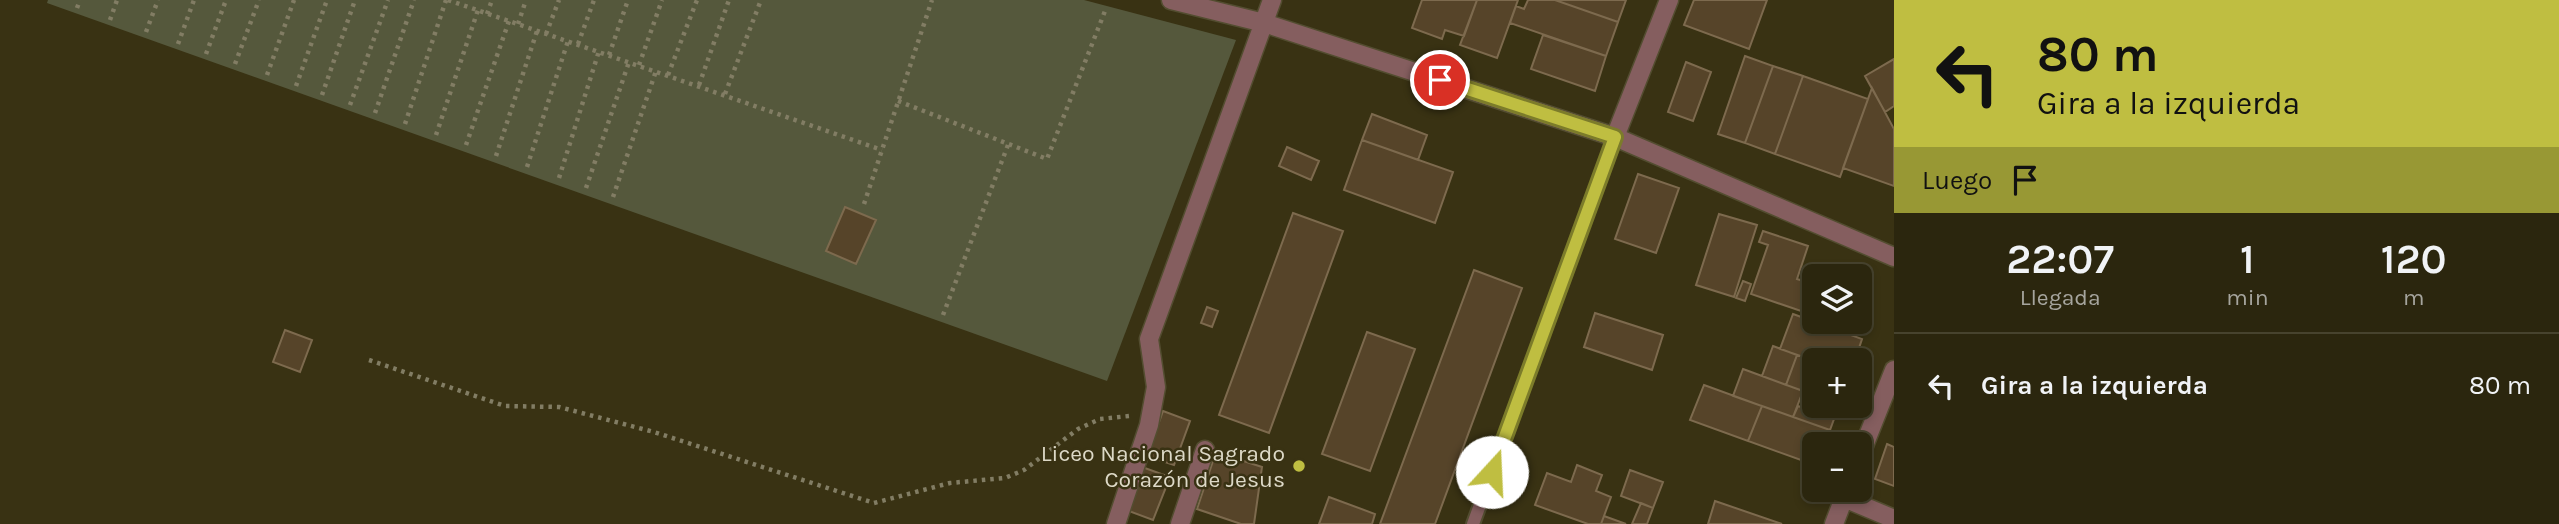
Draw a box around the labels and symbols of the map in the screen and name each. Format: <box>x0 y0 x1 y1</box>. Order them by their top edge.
pin <box>1410 50 1470 110</box>
position arrow <box>1455 435 1529 509</box>
place label: Liceo Nacional Sagrado Corazón de Jesus <box>1041 440 1285 493</box>
marker: Liceo Nacional Sagrado Corazón de Jesus <box>1291 458 1307 474</box>

